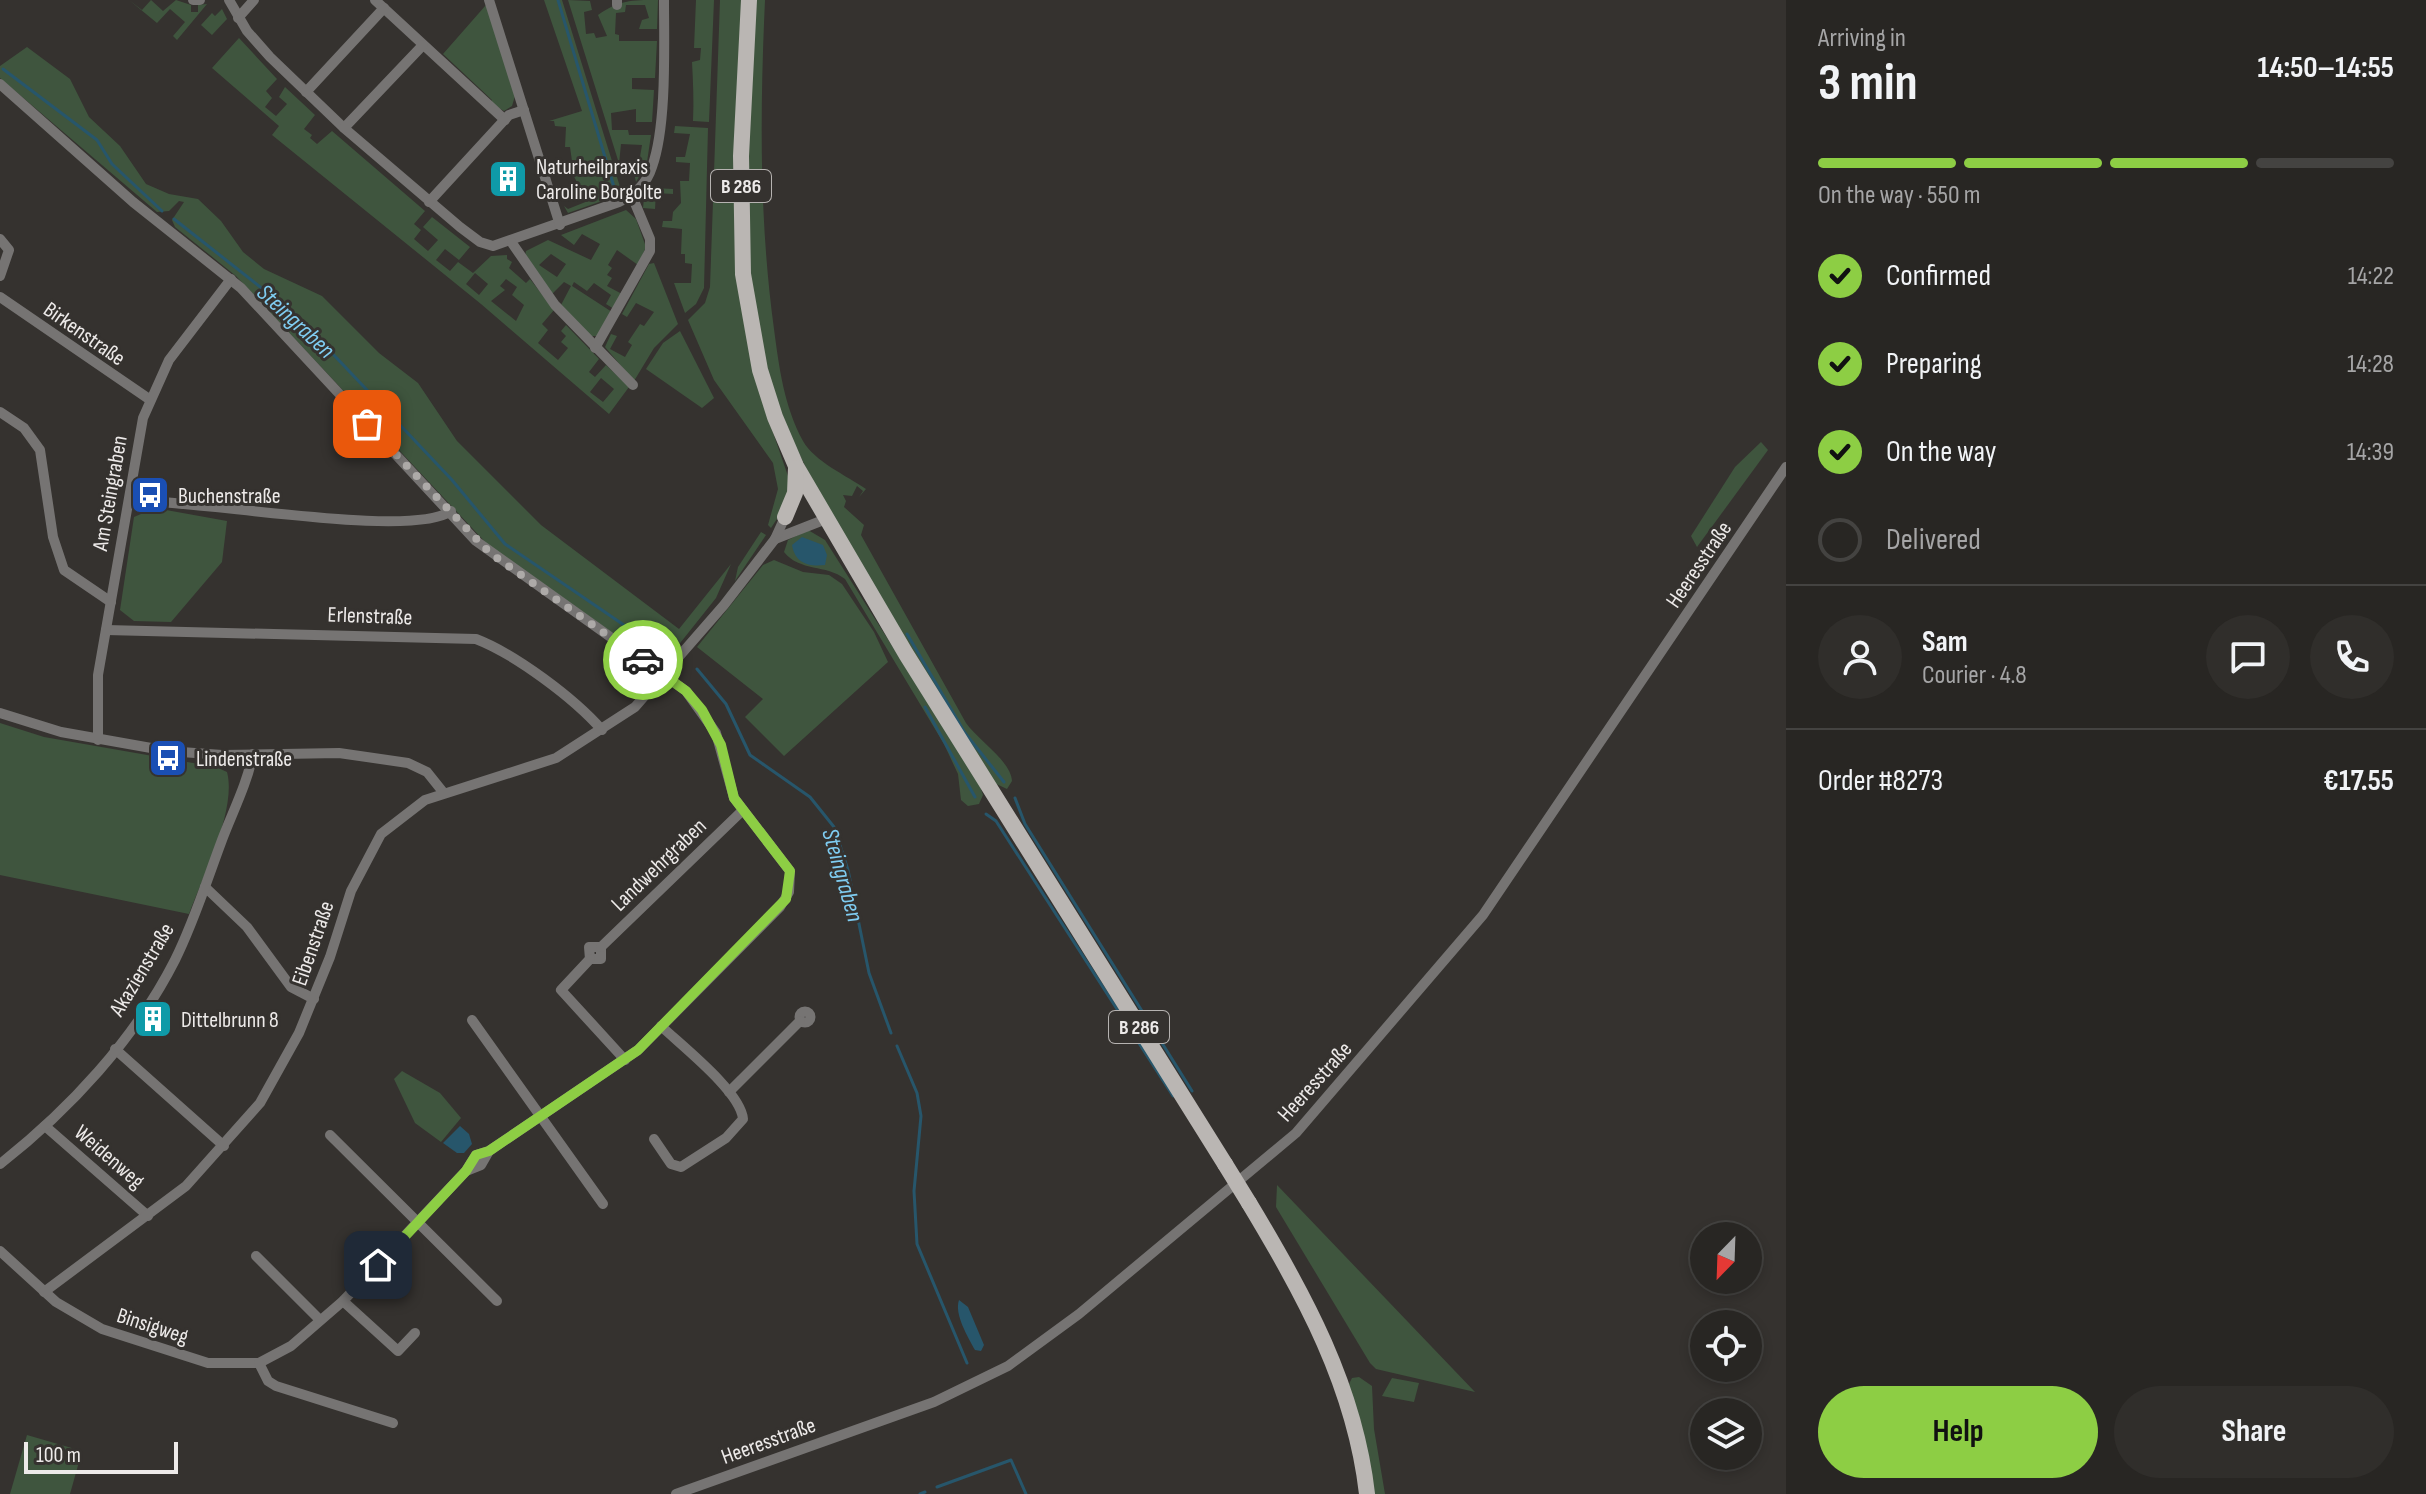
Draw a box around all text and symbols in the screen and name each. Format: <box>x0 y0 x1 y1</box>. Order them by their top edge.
text: Arriving in <box>1818 23 1906 54</box>
text: 14:50–14:55 <box>2258 50 2394 86</box>
text: 3 min <box>1818 52 1918 115</box>
place label: Naturheilpraxis Caroline Borgolte <box>536 154 662 206</box>
building icon: Naturheilpraxis Caroline Borgolte <box>487 158 529 200</box>
road number: B 286 <box>711 170 771 202</box>
text: On the way · 550 m <box>1818 180 1980 211</box>
icon: check <box>1818 254 1862 298</box>
text: Confirmed <box>1886 258 1991 294</box>
text: 14:22 <box>2348 261 2394 292</box>
water label: Steingraben <box>251 278 341 365</box>
street label: Birkenstraße <box>38 296 130 372</box>
icon: check <box>1818 342 1862 386</box>
text: Preparing <box>1886 346 1982 382</box>
text: 14:28 <box>2347 349 2394 380</box>
pin <box>333 390 401 458</box>
icon: bag <box>345 402 389 446</box>
icon: check <box>1818 430 1862 474</box>
street label: Am Steingraben <box>87 434 134 554</box>
text: On the way <box>1886 434 1996 470</box>
text: 14:39 <box>2347 437 2394 468</box>
bus stop icon: Buchenstraße <box>129 474 171 516</box>
place label: Buchenstraße <box>178 483 281 510</box>
street label: Heeresstraße <box>1661 516 1738 613</box>
text: Delivered <box>1886 522 1981 558</box>
street label: Erlenstraße <box>327 602 413 631</box>
button: person <box>1818 615 1902 699</box>
button: chat <box>2206 615 2290 699</box>
button: phone <box>2310 615 2394 699</box>
courier <box>603 620 683 700</box>
text: Sam <box>1922 624 1968 660</box>
icon: car <box>621 638 665 682</box>
text: Courier · 4.8 <box>1922 660 2027 691</box>
bus stop icon: Lindenstraße <box>147 737 189 779</box>
place label: Lindenstraße <box>196 746 292 773</box>
text: Order #8273 <box>1818 763 1943 799</box>
text: €17.55 <box>2323 763 2394 799</box>
street label: Landwehrgraben <box>606 813 712 917</box>
water label: Steingraben <box>815 825 870 925</box>
street label: Eibenstraße <box>286 898 340 989</box>
street label: Akazienstraße <box>103 918 181 1022</box>
building icon: Dittelbrunn 8 <box>132 998 174 1040</box>
place label: Dittelbrunn 8 <box>181 1007 279 1034</box>
road number: B 286 <box>1109 1011 1169 1043</box>
street label: Heeresstraße <box>1272 1036 1358 1128</box>
street label: Weidenweg <box>68 1119 150 1195</box>
north arrow <box>1690 1222 1762 1294</box>
map controls <box>1690 1222 1762 1470</box>
pin <box>344 1231 412 1299</box>
icon: home <box>356 1243 400 1287</box>
street label: Binsigweg <box>113 1302 192 1351</box>
button: locate <box>1690 1310 1762 1382</box>
button: Help <box>1818 1386 2098 1478</box>
button: Share <box>2114 1386 2394 1478</box>
button: layers <box>1690 1398 1762 1470</box>
street label: Heeresstraße <box>718 1412 819 1471</box>
scale bar <box>24 1438 178 1474</box>
text: 100 m <box>36 1442 81 1469</box>

